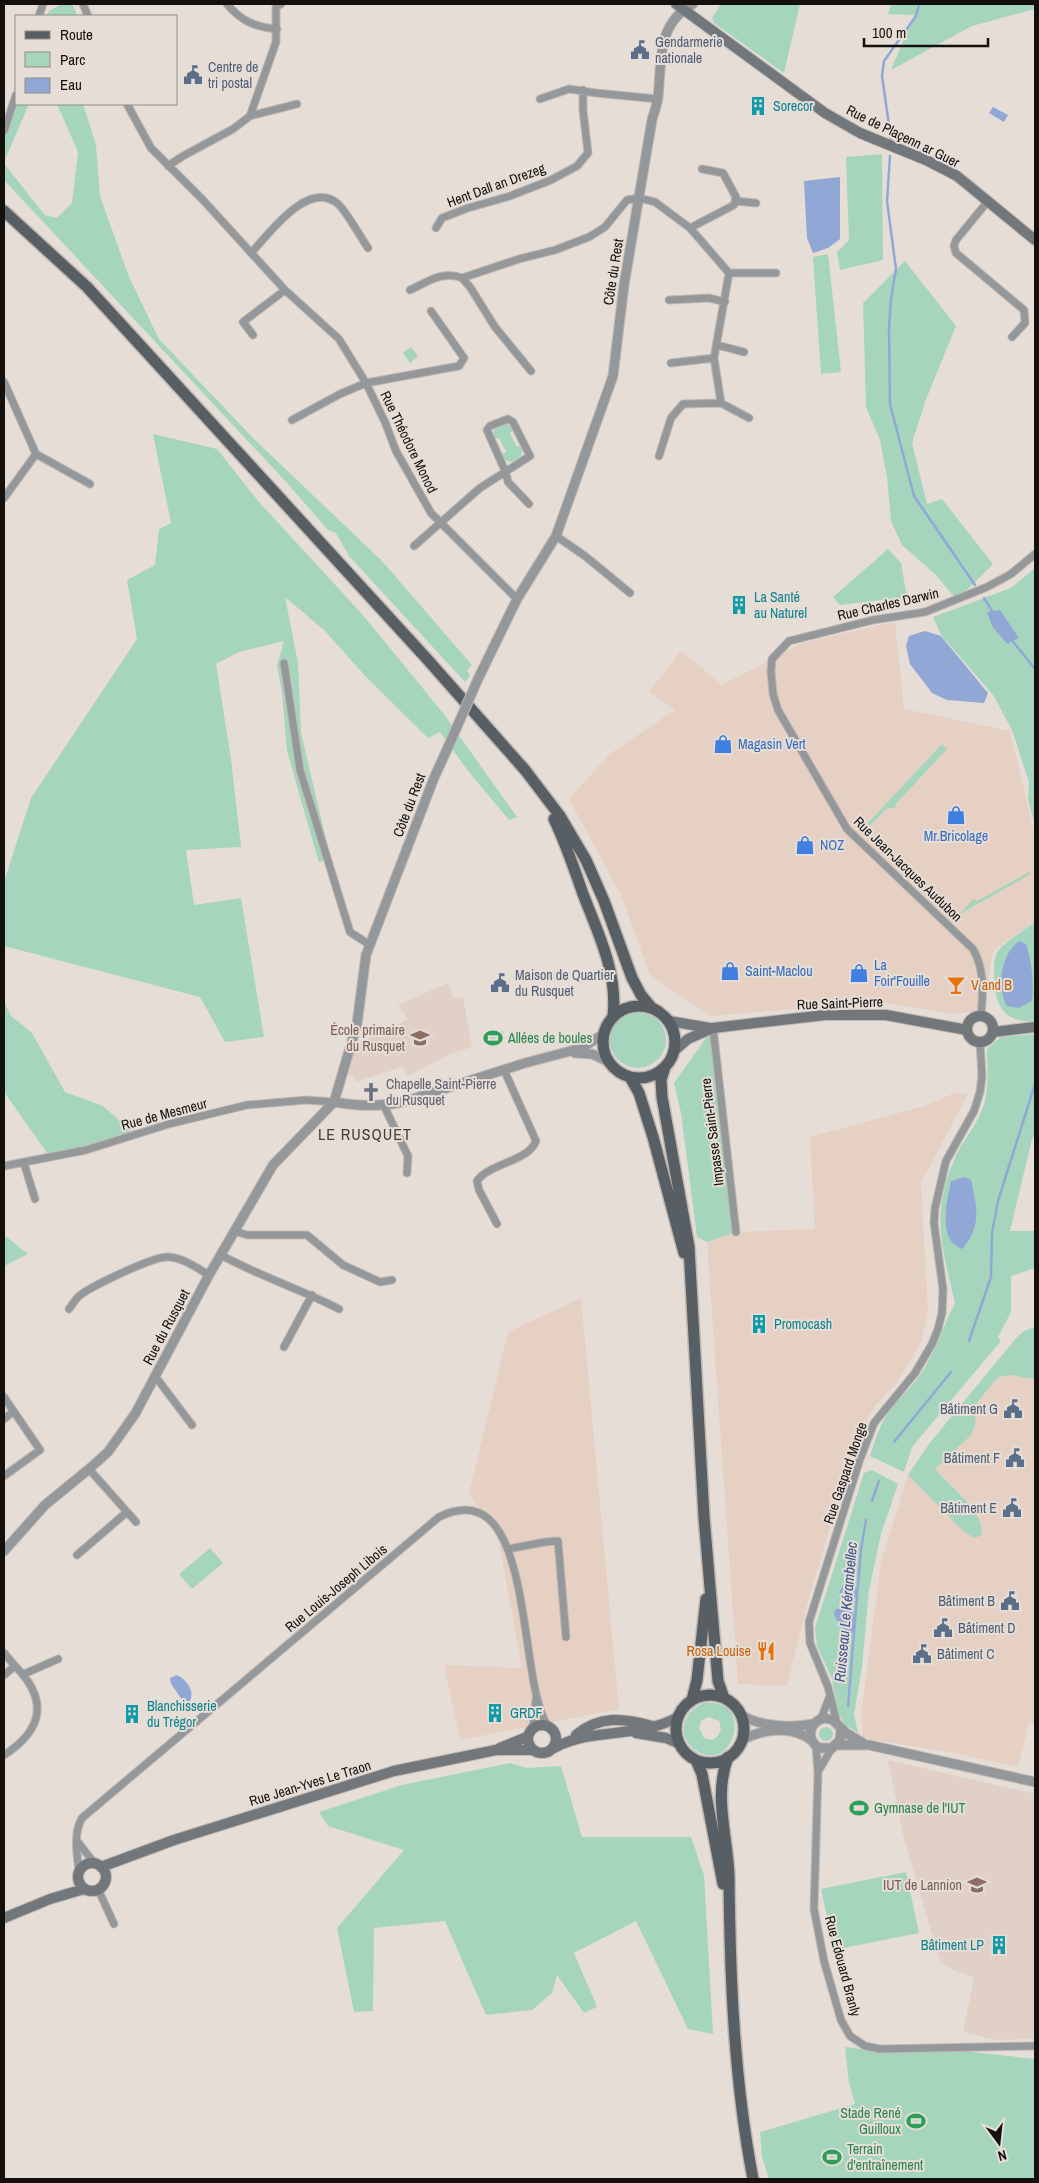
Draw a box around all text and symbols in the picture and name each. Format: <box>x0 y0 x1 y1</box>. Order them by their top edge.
legend <box>15 15 178 105</box>
scale bar <box>864 15 988 47</box>
text: 100 m <box>872 22 906 43</box>
text: Route <box>60 24 93 45</box>
place label: Gendarmerie nationale <box>655 33 723 67</box>
public building icon: Gendarmerie nationale <box>629 39 651 61</box>
text: Parc <box>60 49 85 70</box>
place label: Centre de tri postal <box>208 58 258 92</box>
public building icon: Centre de tri postal <box>182 64 204 86</box>
text: Eau <box>60 74 82 95</box>
building icon: Sorecor <box>747 95 769 117</box>
place label: Sorecor <box>773 97 813 115</box>
street label: Rue de Plaçenn ar Guer <box>843 101 963 171</box>
street label: Hent Dall an Drezeg <box>444 159 548 211</box>
street label: Côte du Rest <box>599 237 627 307</box>
street label: Rue Théodore Monod <box>376 388 442 496</box>
street label: Rue Charles Darwin <box>836 584 940 624</box>
place label: La Santé au Naturel <box>754 588 807 622</box>
building icon: La Santé au Naturel <box>728 594 750 616</box>
shop icon: Magasin Vert <box>712 733 734 755</box>
place label: Magasin Vert <box>738 735 806 753</box>
street label: Côte du Rest <box>389 770 429 840</box>
shop icon: Mr.Bricolage <box>945 804 967 826</box>
street label: Rue Jean-Jacques Audubon <box>850 812 966 926</box>
place label: Mr.Bricolage <box>924 827 988 845</box>
shop icon: NOZ <box>794 834 816 856</box>
place label: NOZ <box>820 836 844 854</box>
place label: La Foir'Fouille <box>874 956 930 990</box>
shop icon: Saint-Maclou <box>719 960 741 982</box>
place label: Saint-Maclou <box>745 962 813 980</box>
shop icon: La Foir'Fouille <box>848 962 870 984</box>
place label: Maison de Quartier du Rusquet <box>515 966 614 1000</box>
public building icon: Maison de Quartier du Rusquet <box>489 972 511 994</box>
bar icon: V and B <box>945 974 967 996</box>
place label: V and B <box>971 976 1012 994</box>
street label: Rue Saint-Pierre <box>797 993 883 1013</box>
place label: École primaire du Rusquet <box>330 1021 405 1055</box>
school or university icon: École primaire du Rusquet <box>409 1027 431 1049</box>
sports icon: Allées de boules <box>482 1027 504 1049</box>
place label: Allées de boules <box>507 1029 592 1047</box>
place label: Chapelle Saint-Pierre du Rusquet <box>386 1075 496 1109</box>
street label: Impasse Saint-Pierre <box>696 1077 728 1187</box>
church icon: Chapelle Saint-Pierre du Rusquet <box>360 1081 382 1103</box>
street label: Rue de Mesmeur <box>119 1094 209 1134</box>
district label: LE RUSQUET <box>318 1123 412 1145</box>
street label: Rue du Rusquet <box>139 1286 193 1368</box>
building icon: Promocash <box>748 1313 770 1335</box>
place label: Promocash <box>774 1315 832 1333</box>
public building icon: Bâtiment G <box>1002 1398 1024 1420</box>
place label: Bâtiment G <box>940 1400 998 1418</box>
street label: Rue Gaspard Monge <box>819 1420 871 1526</box>
public building icon: Bâtiment F <box>1004 1447 1026 1469</box>
place label: Bâtiment F <box>944 1449 1000 1467</box>
public building icon: Bâtiment E <box>1001 1497 1023 1519</box>
place label: Bâtiment E <box>940 1499 997 1517</box>
street label: Rue Louis-Joseph Libois <box>281 1540 391 1636</box>
water label: Ruisseau Le Kérambellec <box>829 1541 862 1683</box>
public building icon: Bâtiment B <box>999 1590 1021 1612</box>
place label: Bâtiment B <box>938 1592 995 1610</box>
public building icon: Bâtiment D <box>932 1617 954 1639</box>
place label: Bâtiment D <box>958 1619 1015 1637</box>
restaurant icon: Rosa Louise <box>755 1640 777 1662</box>
place label: Rosa Louise <box>687 1642 751 1660</box>
public building icon: Bâtiment C <box>911 1643 933 1665</box>
place label: Bâtiment C <box>937 1645 994 1663</box>
place label: Blanchisserie du Trégor <box>147 1697 217 1731</box>
building icon: GRDF <box>484 1702 506 1724</box>
building icon: Blanchisserie du Trégor <box>121 1703 143 1725</box>
place label: GRDF <box>510 1704 543 1722</box>
street label: Rue Jean-Yves Le Traon <box>247 1756 373 1810</box>
sports icon: Gymnase de l'IUT <box>848 1797 870 1819</box>
place label: Gymnase de l'IUT <box>874 1799 966 1817</box>
school or university icon: IUT de Lannion <box>966 1874 988 1896</box>
place label: IUT de Lannion <box>883 1876 962 1894</box>
street label: Rue Edouard Branly <box>821 1914 865 2018</box>
building icon: Bâtiment LP <box>988 1934 1010 1956</box>
place label: Bâtiment LP <box>921 1936 984 1954</box>
place label: Stade René Guilloux <box>840 2104 901 2138</box>
sports icon: Stade René Guilloux <box>905 2110 927 2132</box>
north arrow <box>974 2118 1024 2168</box>
place label: Terrain d'entraînement <box>847 2140 923 2174</box>
sports icon: Terrain d'entraînement <box>821 2146 843 2168</box>
text: N <box>996 2146 1009 2165</box>

